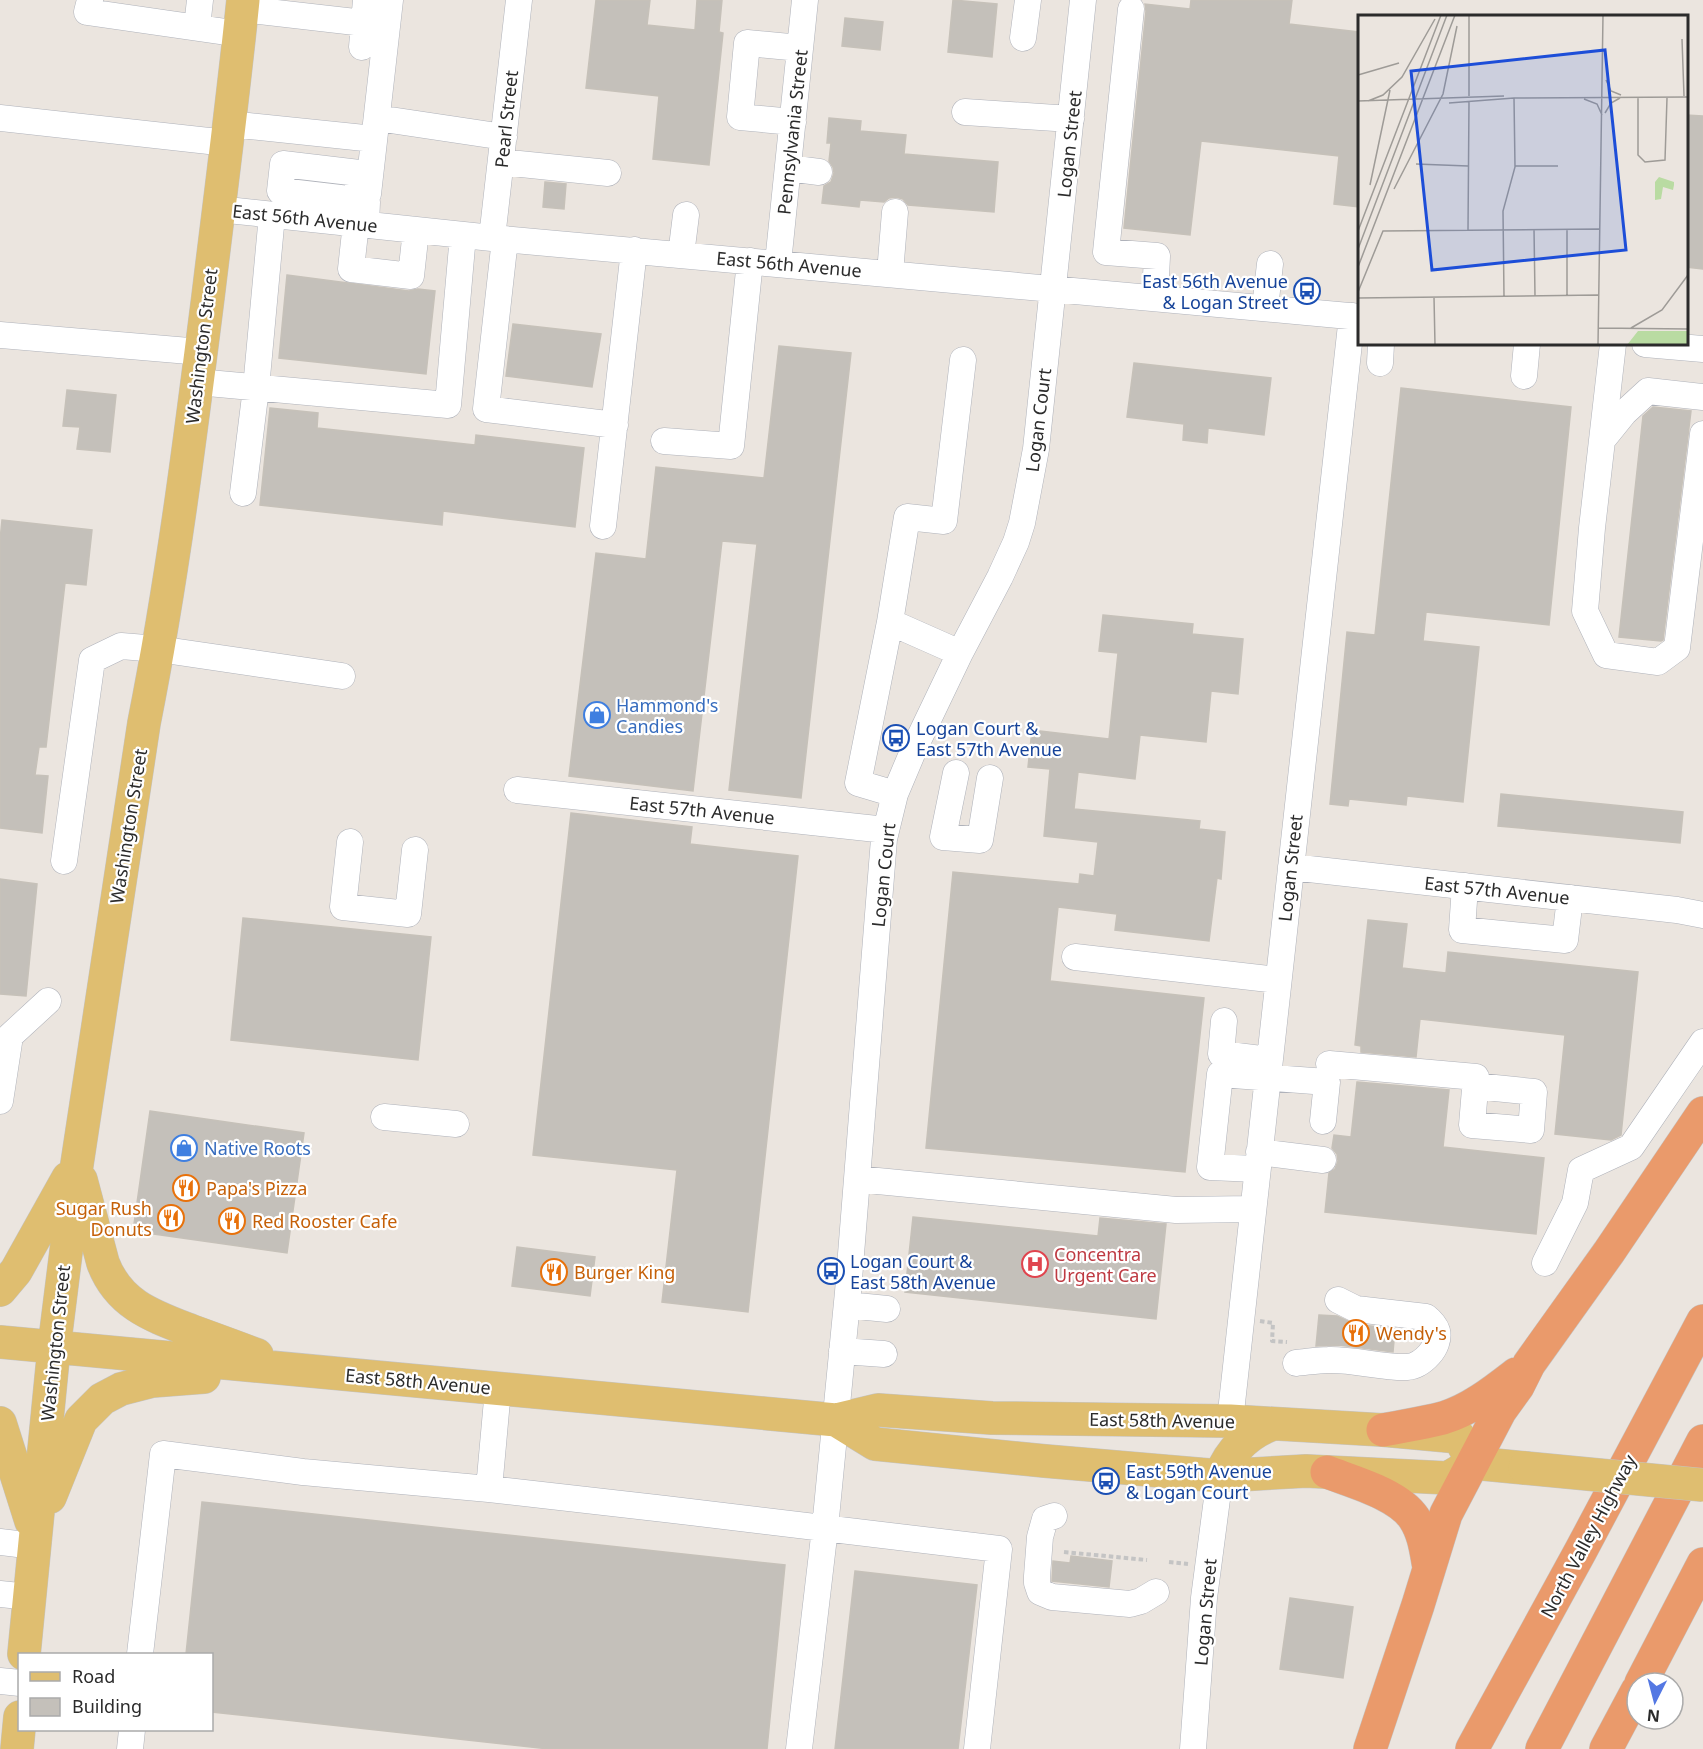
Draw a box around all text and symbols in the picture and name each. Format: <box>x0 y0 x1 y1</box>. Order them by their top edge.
inset map <box>1358 15 1688 345</box>
street label: Pennsylvania Street <box>771 48 813 216</box>
street label: Pearl Street <box>489 68 523 169</box>
street label: Logan Street <box>1051 89 1087 199</box>
street label: East 56th Avenue <box>231 198 379 238</box>
street label: East 56th Avenue <box>715 246 863 282</box>
street label: Washington Street <box>180 266 223 425</box>
place label: East 56th Avenue & Logan Street <box>1142 269 1289 314</box>
bus stop icon: East 56th Avenue & Logan Street <box>1292 276 1322 306</box>
street label: Logan Court <box>1020 366 1056 473</box>
place label: Hammond's Candies <box>616 693 718 738</box>
shop icon: Hammond's Candies <box>582 700 612 730</box>
place label: Logan Court & East 57th Avenue <box>916 716 1062 761</box>
bus stop icon: Logan Court & East 57th Avenue <box>881 723 911 753</box>
street label: Washington Street <box>104 746 152 905</box>
street label: East 57th Avenue <box>628 790 776 830</box>
street label: Logan Street <box>1272 813 1308 923</box>
street label: Logan Court <box>866 821 900 928</box>
street label: East 57th Avenue <box>1423 870 1571 910</box>
shop icon: Native Roots <box>169 1133 199 1163</box>
place label: Native Roots <box>204 1136 311 1160</box>
restaurant icon: Papa's Pizza <box>171 1173 201 1203</box>
place label: Papa's Pizza <box>206 1176 307 1200</box>
place label: Sugar Rush Donuts <box>56 1196 152 1241</box>
restaurant icon: Sugar Rush Donuts <box>156 1203 186 1233</box>
restaurant icon: Red Rooster Cafe <box>217 1206 247 1236</box>
place label: Red Rooster Cafe <box>252 1209 397 1233</box>
place label: Concentra Urgent Care <box>1054 1242 1157 1287</box>
place label: Logan Court & East 58th Avenue <box>850 1249 996 1294</box>
hospital icon: Concentra Urgent Care <box>1020 1249 1050 1279</box>
bus stop icon: Logan Court & East 58th Avenue <box>816 1256 846 1286</box>
restaurant icon: Burger King <box>539 1257 569 1287</box>
place label: Burger King <box>574 1260 675 1284</box>
street label: Washington Street <box>35 1263 75 1422</box>
restaurant icon: Wendy's <box>1341 1318 1371 1348</box>
place label: Wendy's <box>1376 1321 1447 1345</box>
street label: East 58th Avenue <box>344 1363 492 1399</box>
street label: East 58th Avenue <box>1089 1407 1235 1433</box>
street label: North Valley Highway <box>1535 1450 1642 1622</box>
place label: East 59th Avenue & Logan Court <box>1126 1459 1272 1504</box>
bus stop icon: East 59th Avenue & Logan Court <box>1091 1466 1121 1496</box>
street label: Logan Street <box>1188 1557 1222 1667</box>
legend <box>18 1653 213 1731</box>
text: Road <box>72 1664 115 1688</box>
north arrow <box>1625 1671 1685 1731</box>
text: Building <box>72 1694 142 1718</box>
text: N <box>1646 1704 1661 1728</box>

